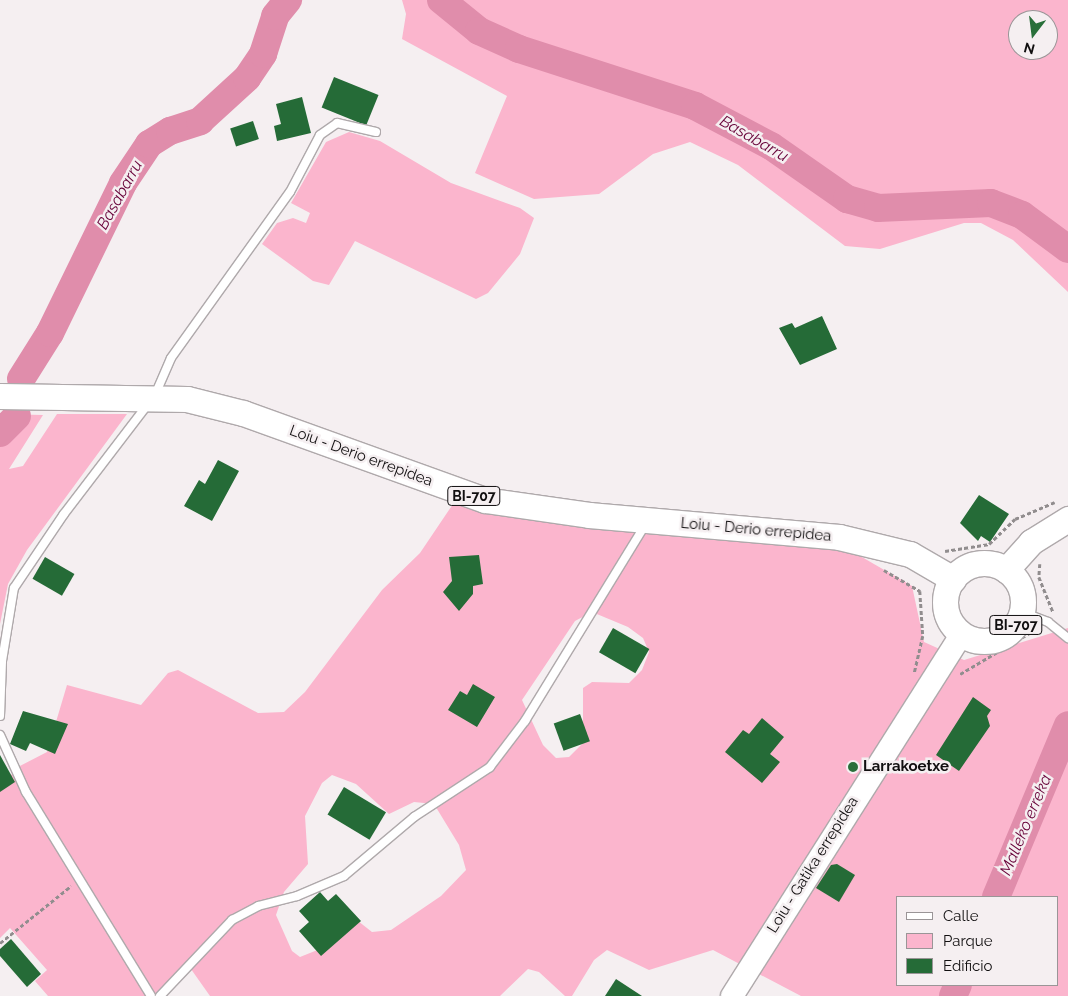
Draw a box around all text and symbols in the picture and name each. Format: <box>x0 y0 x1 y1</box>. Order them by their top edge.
north arrow <box>1008 10 1058 60</box>
text: N <box>1022 39 1037 58</box>
water label: Basabarru <box>716 112 792 166</box>
water label: Basabarru <box>93 157 147 233</box>
street label: Loiu - Derio errepidea <box>287 422 435 490</box>
road number: BI-707 <box>446 484 502 508</box>
street label: Loiu - Derio errepidea <box>680 514 832 546</box>
road number: BI-707 <box>988 614 1044 636</box>
place label: Larrakoetxe <box>863 758 949 776</box>
marker: Larrakoetxe <box>847 761 859 773</box>
water label: Malleko erreka <box>996 772 1056 878</box>
street label: Loiu - Gatika errepidea <box>764 793 862 937</box>
legend <box>896 896 1058 986</box>
text: Calle <box>943 907 978 925</box>
text: Parque <box>943 932 992 950</box>
text: Edificio <box>943 957 993 975</box>

